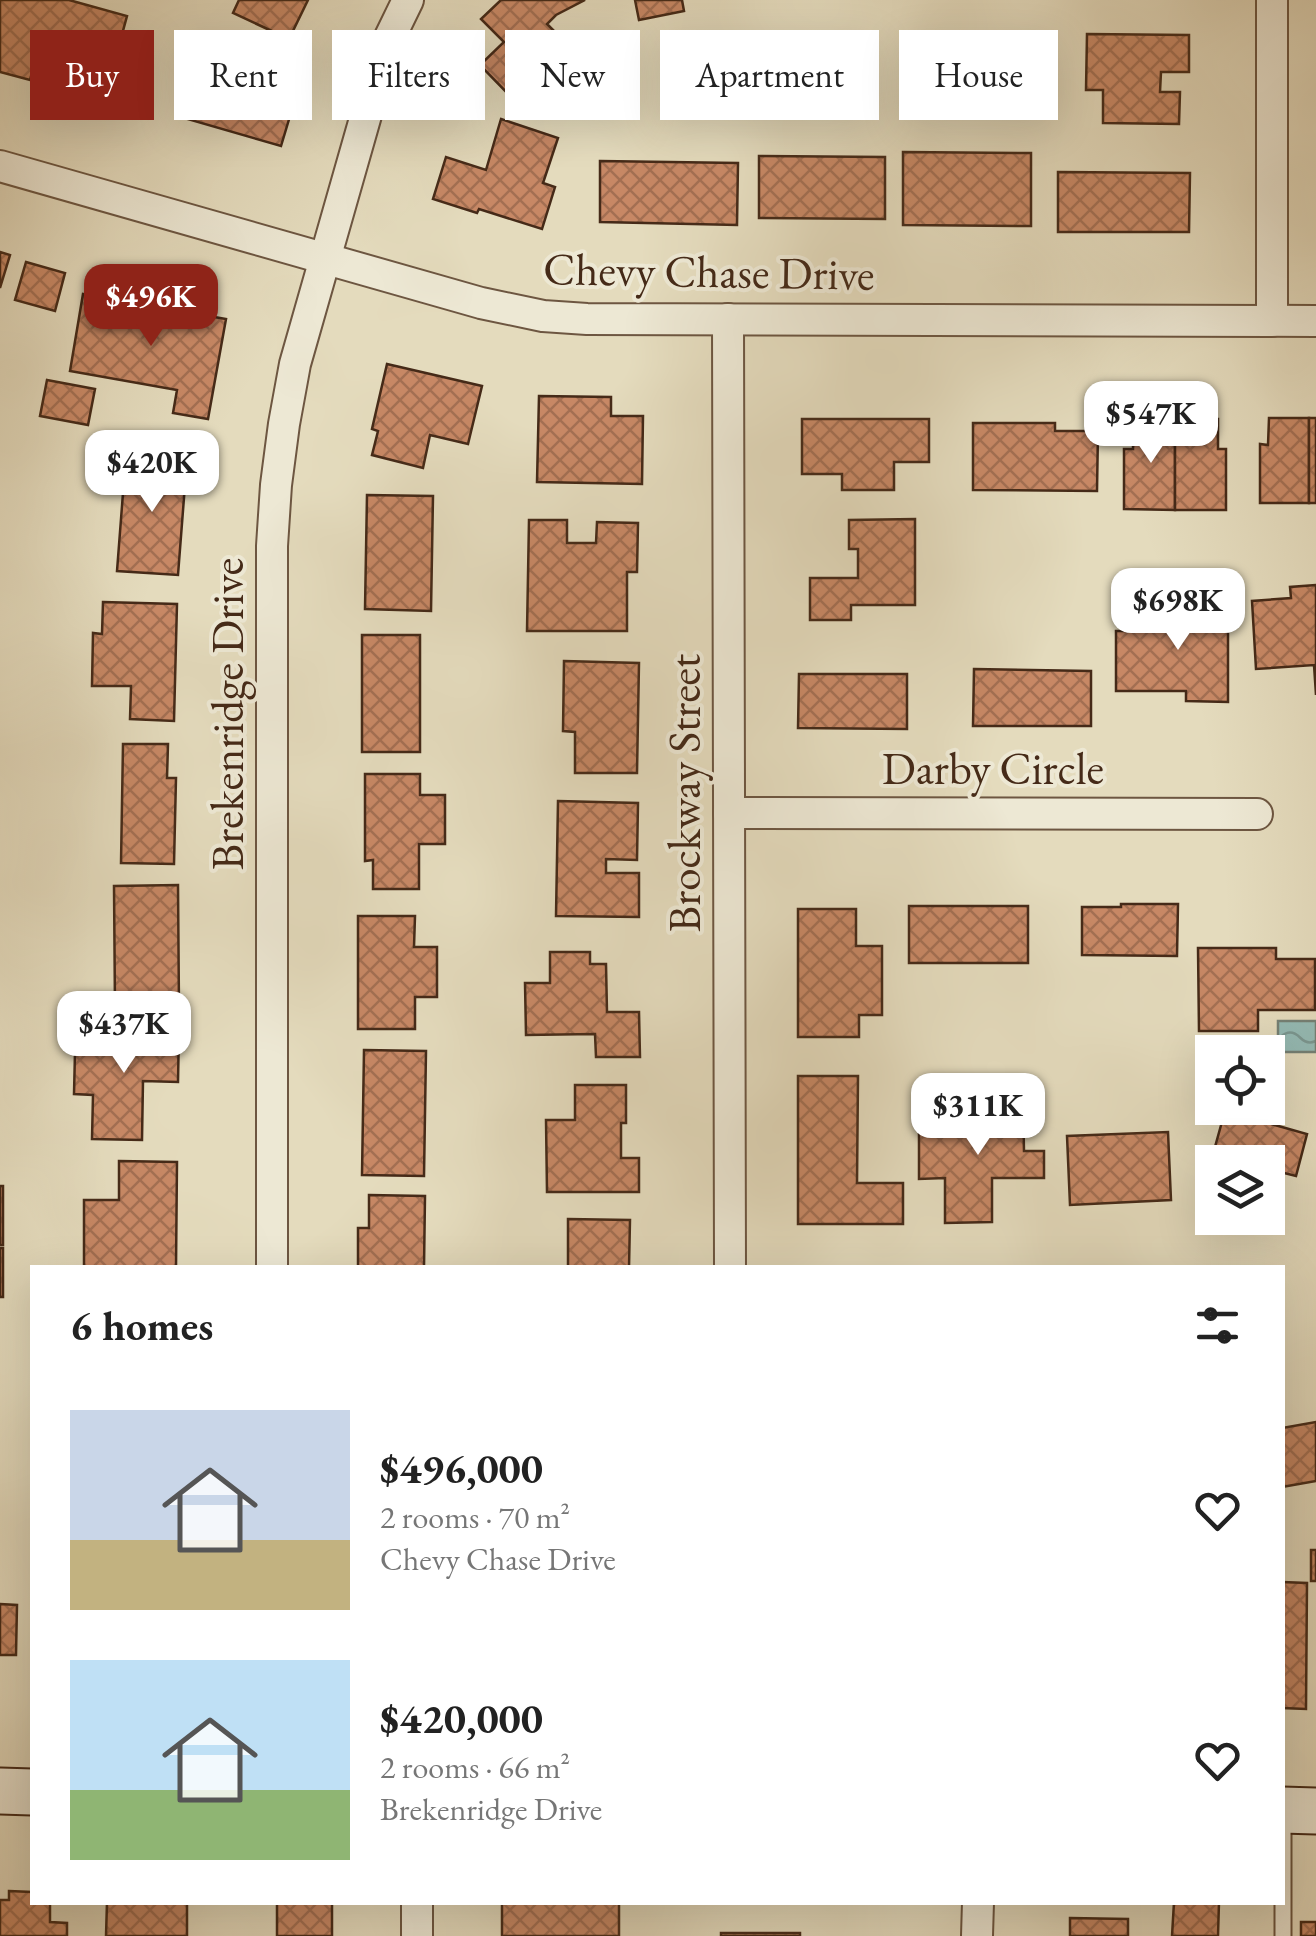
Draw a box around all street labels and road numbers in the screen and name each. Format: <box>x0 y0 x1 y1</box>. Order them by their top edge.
street label: Chevy Chase Drive <box>543 239 875 303</box>
street label: Brekenridge Drive <box>198 558 256 870</box>
street label: Brockway Street <box>655 654 713 932</box>
street label: Darby Circle <box>882 739 1104 797</box>

